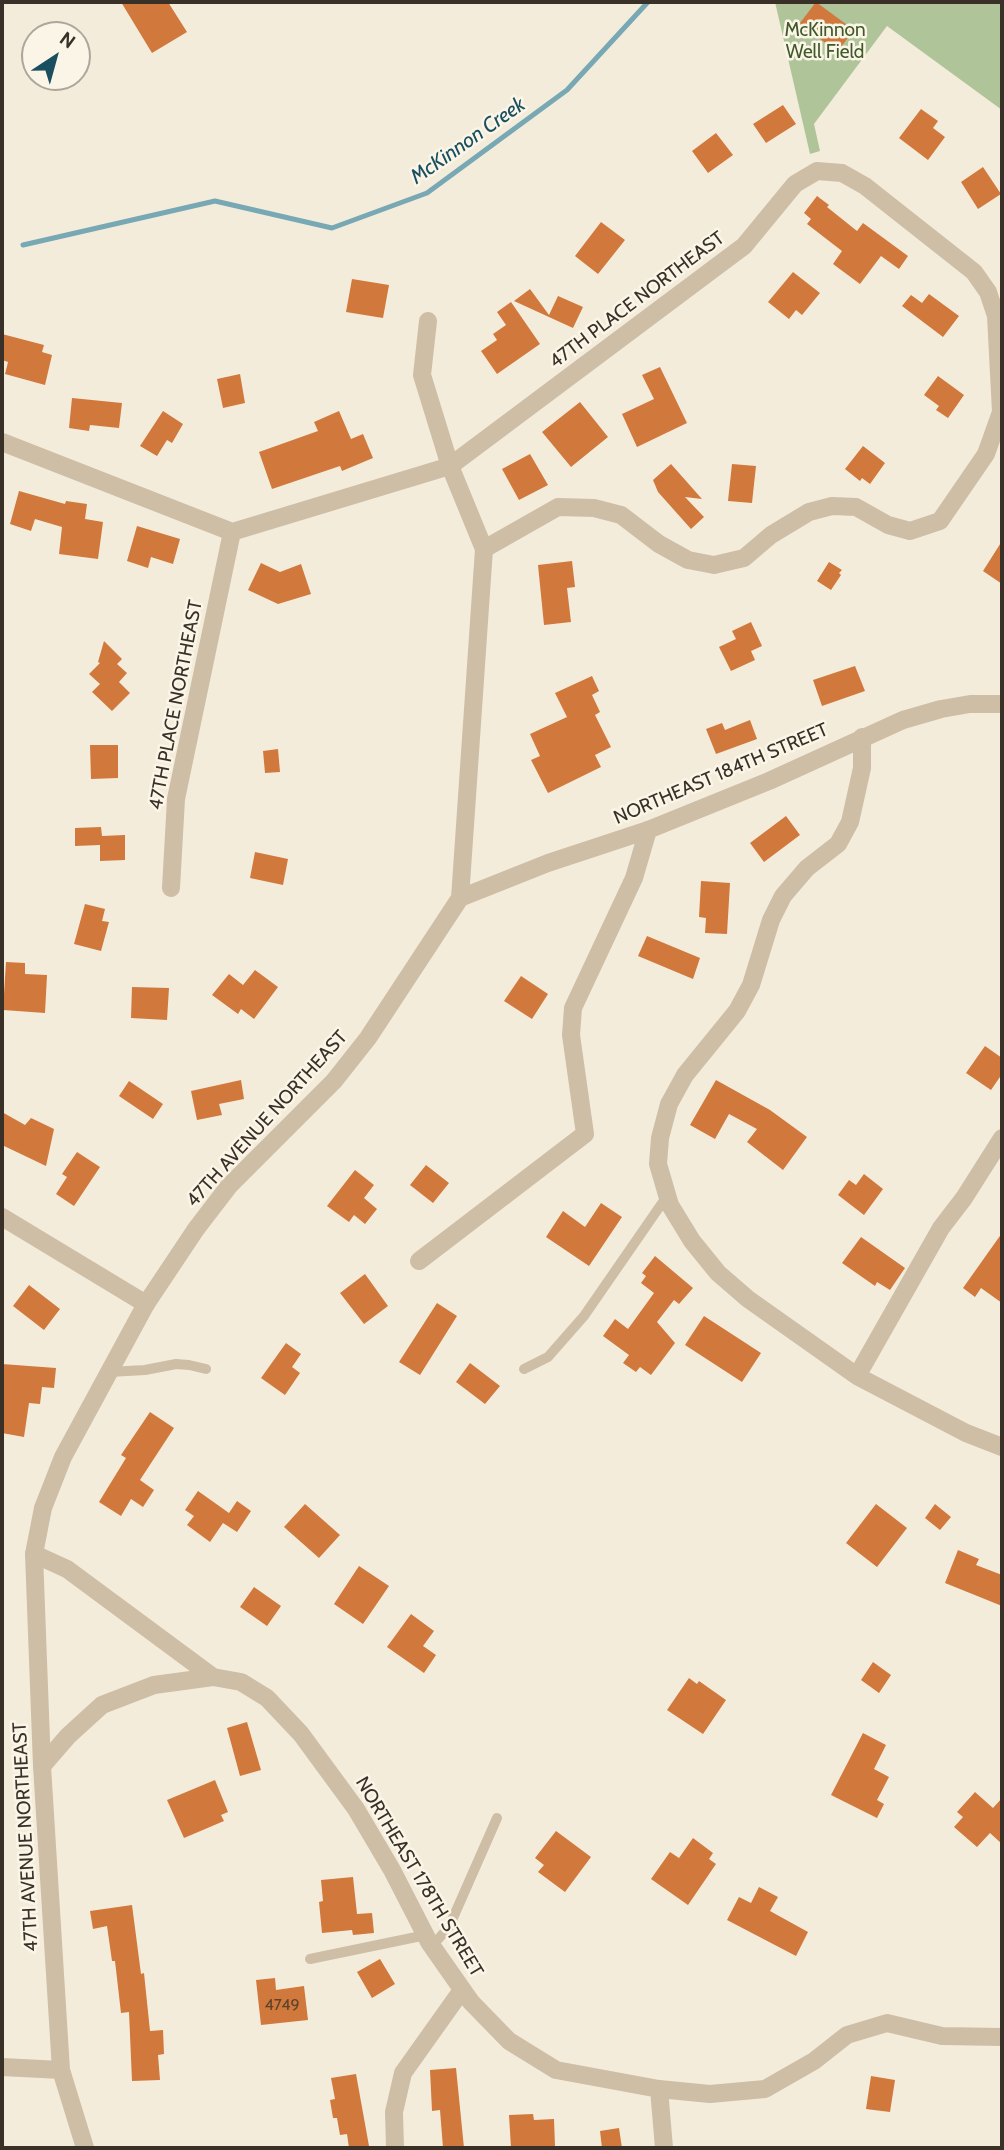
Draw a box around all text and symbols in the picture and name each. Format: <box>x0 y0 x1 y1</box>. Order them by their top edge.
park label: McKinnon Well Field <box>784 19 866 63</box>
north arrow <box>21 21 91 91</box>
text: N <box>55 27 80 53</box>
water label: McKinnon Creek <box>406 92 530 190</box>
street label: 47TH PLACE NORTHEAST <box>545 227 729 373</box>
street label: 47TH PLACE NORTHEAST <box>144 598 208 812</box>
street label: NORTHEAST 184TH STREET <box>610 718 832 830</box>
street label: 47TH AVENUE NORTHEAST <box>182 1026 352 1212</box>
street label: 47TH AVENUE NORTHEAST <box>9 1722 43 1952</box>
street label: NORTHEAST 178TH STREET <box>350 1773 488 1981</box>
house number: 4749 <box>264 1995 300 2015</box>

